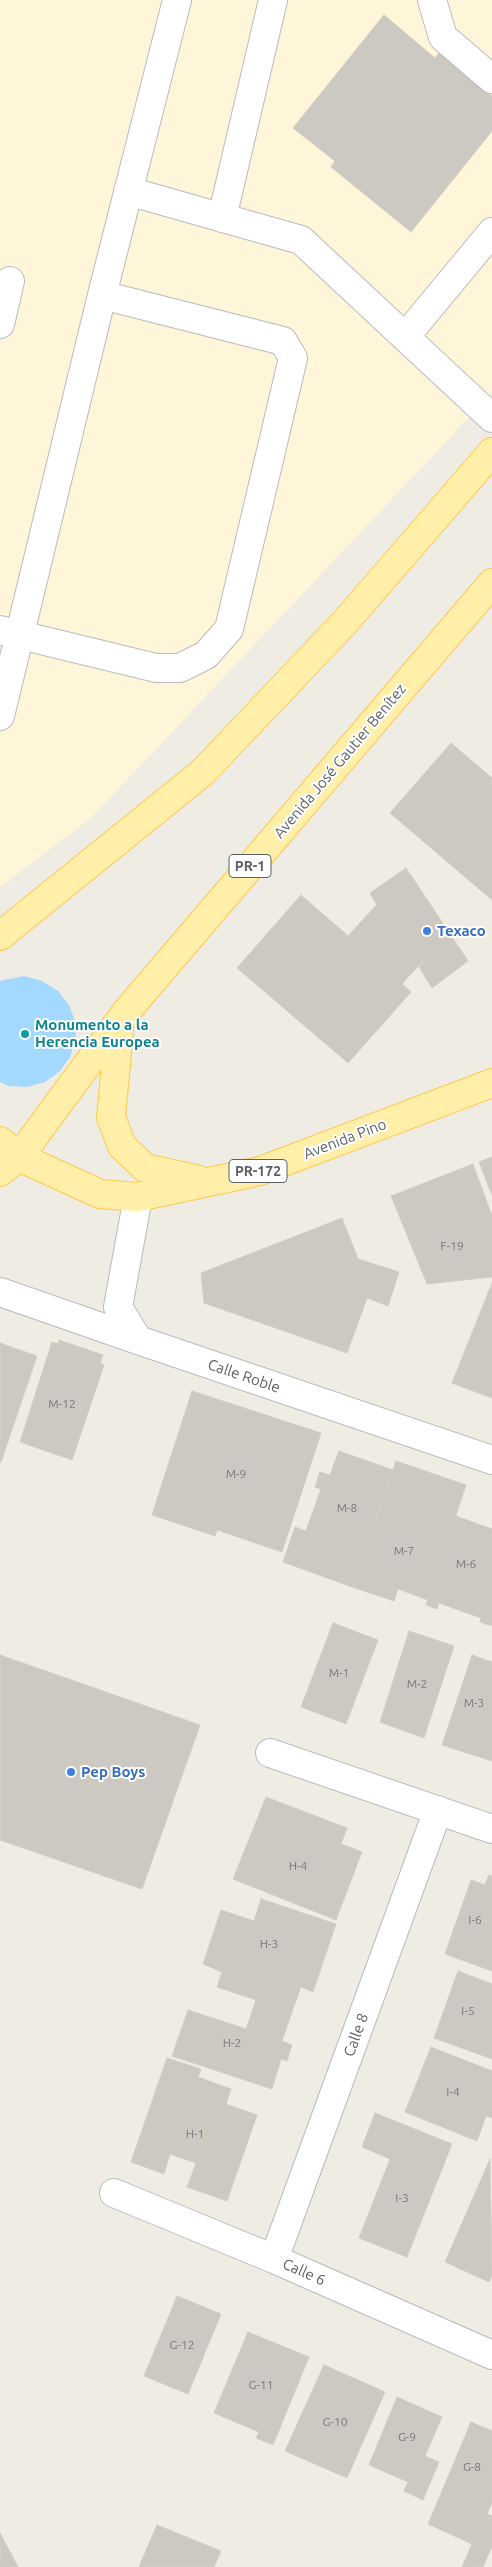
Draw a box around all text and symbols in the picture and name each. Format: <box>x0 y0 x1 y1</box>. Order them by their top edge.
street label: Avenida José Gautier Benítez <box>270 680 410 842</box>
road number: PR-1 <box>229 854 271 878</box>
place label: Texaco <box>437 922 486 940</box>
marker: Texaco <box>421 925 433 937</box>
place label: Monumento a la Herencia Europea <box>35 1016 160 1051</box>
marker: Monumento a la Herencia Europea <box>19 1028 31 1040</box>
street label: Avenida Pino <box>301 1115 389 1163</box>
road number: PR-172 <box>229 1160 287 1182</box>
house number: F-19 <box>440 1239 464 1253</box>
street label: Calle Roble <box>205 1355 283 1397</box>
house number: M-12 <box>48 1397 76 1411</box>
house number: M-9 <box>226 1467 246 1481</box>
house number: M-8 <box>337 1501 357 1515</box>
house number: M-7 <box>394 1544 414 1558</box>
house number: M-6 <box>456 1557 476 1571</box>
house number: M-1 <box>329 1666 349 1680</box>
house number: M-2 <box>407 1677 427 1691</box>
house number: M-3 <box>464 1696 484 1710</box>
place label: Pep Boys <box>81 1763 145 1781</box>
marker: Pep Boys <box>65 1766 77 1778</box>
house number: H-4 <box>289 1859 307 1873</box>
house number: I-6 <box>468 1913 482 1927</box>
house number: H-3 <box>260 1937 278 1951</box>
house number: I-5 <box>461 2004 475 2018</box>
street label: Calle 8 <box>340 2011 372 2059</box>
house number: H-2 <box>223 2036 241 2050</box>
house number: I-4 <box>446 2085 460 2099</box>
house number: H-1 <box>186 2127 204 2141</box>
house number: I-3 <box>395 2191 409 2205</box>
street label: Calle 6 <box>280 2255 328 2289</box>
house number: G-12 <box>170 2338 194 2352</box>
house number: G-11 <box>249 2378 273 2392</box>
house number: G-10 <box>323 2415 347 2429</box>
house number: G-9 <box>398 2430 416 2444</box>
house number: G-8 <box>463 2460 481 2474</box>

